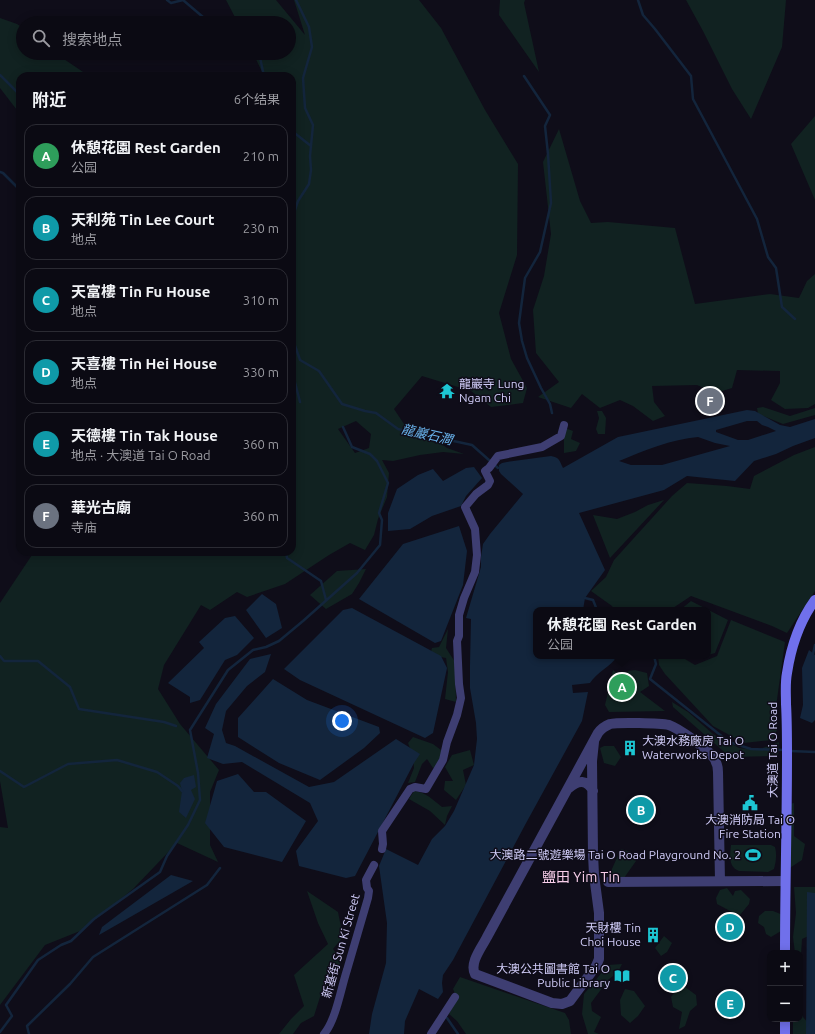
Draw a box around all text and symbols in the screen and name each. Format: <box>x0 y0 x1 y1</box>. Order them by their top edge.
search box <box>16 16 296 60</box>
icon: search <box>30 27 52 49</box>
text: 搜索地点 <box>62 31 122 48</box>
text: 附近 <box>32 90 66 109</box>
text: 6个结果 <box>234 92 280 106</box>
text: 休憩花園 Rest Garden <box>71 139 221 156</box>
text: A <box>41 149 51 163</box>
text: 210 m <box>243 149 279 163</box>
text: 公园 <box>71 160 97 174</box>
text: 天利苑 Tin Lee Court <box>71 211 214 228</box>
text: B <box>42 221 50 235</box>
text: 230 m <box>243 221 279 235</box>
text: 地点 <box>71 232 97 246</box>
text: 天富樓 Tin Fu House <box>71 283 210 300</box>
text: C <box>42 293 50 307</box>
text: 310 m <box>243 293 279 307</box>
text: 地点 <box>71 304 97 318</box>
text: 天喜樓 Tin Hei House <box>71 355 217 372</box>
text: D <box>41 365 51 379</box>
text: 330 m <box>243 365 279 379</box>
text: 地点 <box>71 376 97 390</box>
place label: 龍巖寺 Lung Ngam Chi <box>459 377 524 404</box>
temple icon: 龍巖寺 Lung Ngam Chi <box>438 382 456 400</box>
pin: F <box>697 386 723 416</box>
water label: 龍巖石澗 <box>400 421 456 447</box>
text: 天德樓 Tin Tak House <box>71 427 218 444</box>
text: E <box>42 437 50 451</box>
text: 360 m <box>243 437 279 451</box>
text: 地点 · 大澳道 Tai O Road <box>71 448 211 462</box>
text: 華光古廟 <box>71 499 131 516</box>
text: F <box>42 509 50 523</box>
text: 360 m <box>243 509 279 523</box>
text: 寺庙 <box>71 520 97 534</box>
popup <box>533 607 711 659</box>
text: 休憩花園 Rest Garden <box>547 616 697 633</box>
text: 公园 <box>547 637 573 651</box>
pin: A <box>609 672 635 702</box>
street label: 大澳道 Tai O Road <box>766 702 779 798</box>
your location <box>332 711 352 731</box>
place label: 大澳水務廠房 Tai O Waterworks Depot <box>642 734 744 761</box>
building icon: 大澳水務廠房 Tai O Waterworks Depot <box>621 739 639 757</box>
public building icon: 大澳消防局 Tai O Fire Station <box>741 794 759 812</box>
pin: B <box>628 795 654 825</box>
place label: 大澳消防局 Tai O Fire Station <box>705 813 795 840</box>
sports icon: 大澳路二號遊樂場 Tai O Road Playground No. 2 <box>744 846 762 864</box>
place label: 大澳路二號遊樂場 Tai O Road Playground No. 2 <box>490 848 741 861</box>
district label: 鹽田 Yim Tin <box>542 869 620 885</box>
street label: 新基街 Sun Ki Street <box>319 892 362 1000</box>
pin: D <box>717 912 743 942</box>
place label: 天財樓 Tin Choi House <box>580 921 641 948</box>
building icon: 天財樓 Tin Choi House <box>644 926 662 944</box>
map controls <box>767 950 803 1022</box>
button: + <box>767 950 803 986</box>
place label: 大澳公共圖書館 Tai O Public Library <box>496 962 610 989</box>
pin: C <box>660 963 686 993</box>
library icon: 大澳公共圖書館 Tai O Public Library <box>613 967 631 985</box>
button: − <box>767 986 803 1022</box>
pin: E <box>717 989 743 1019</box>

